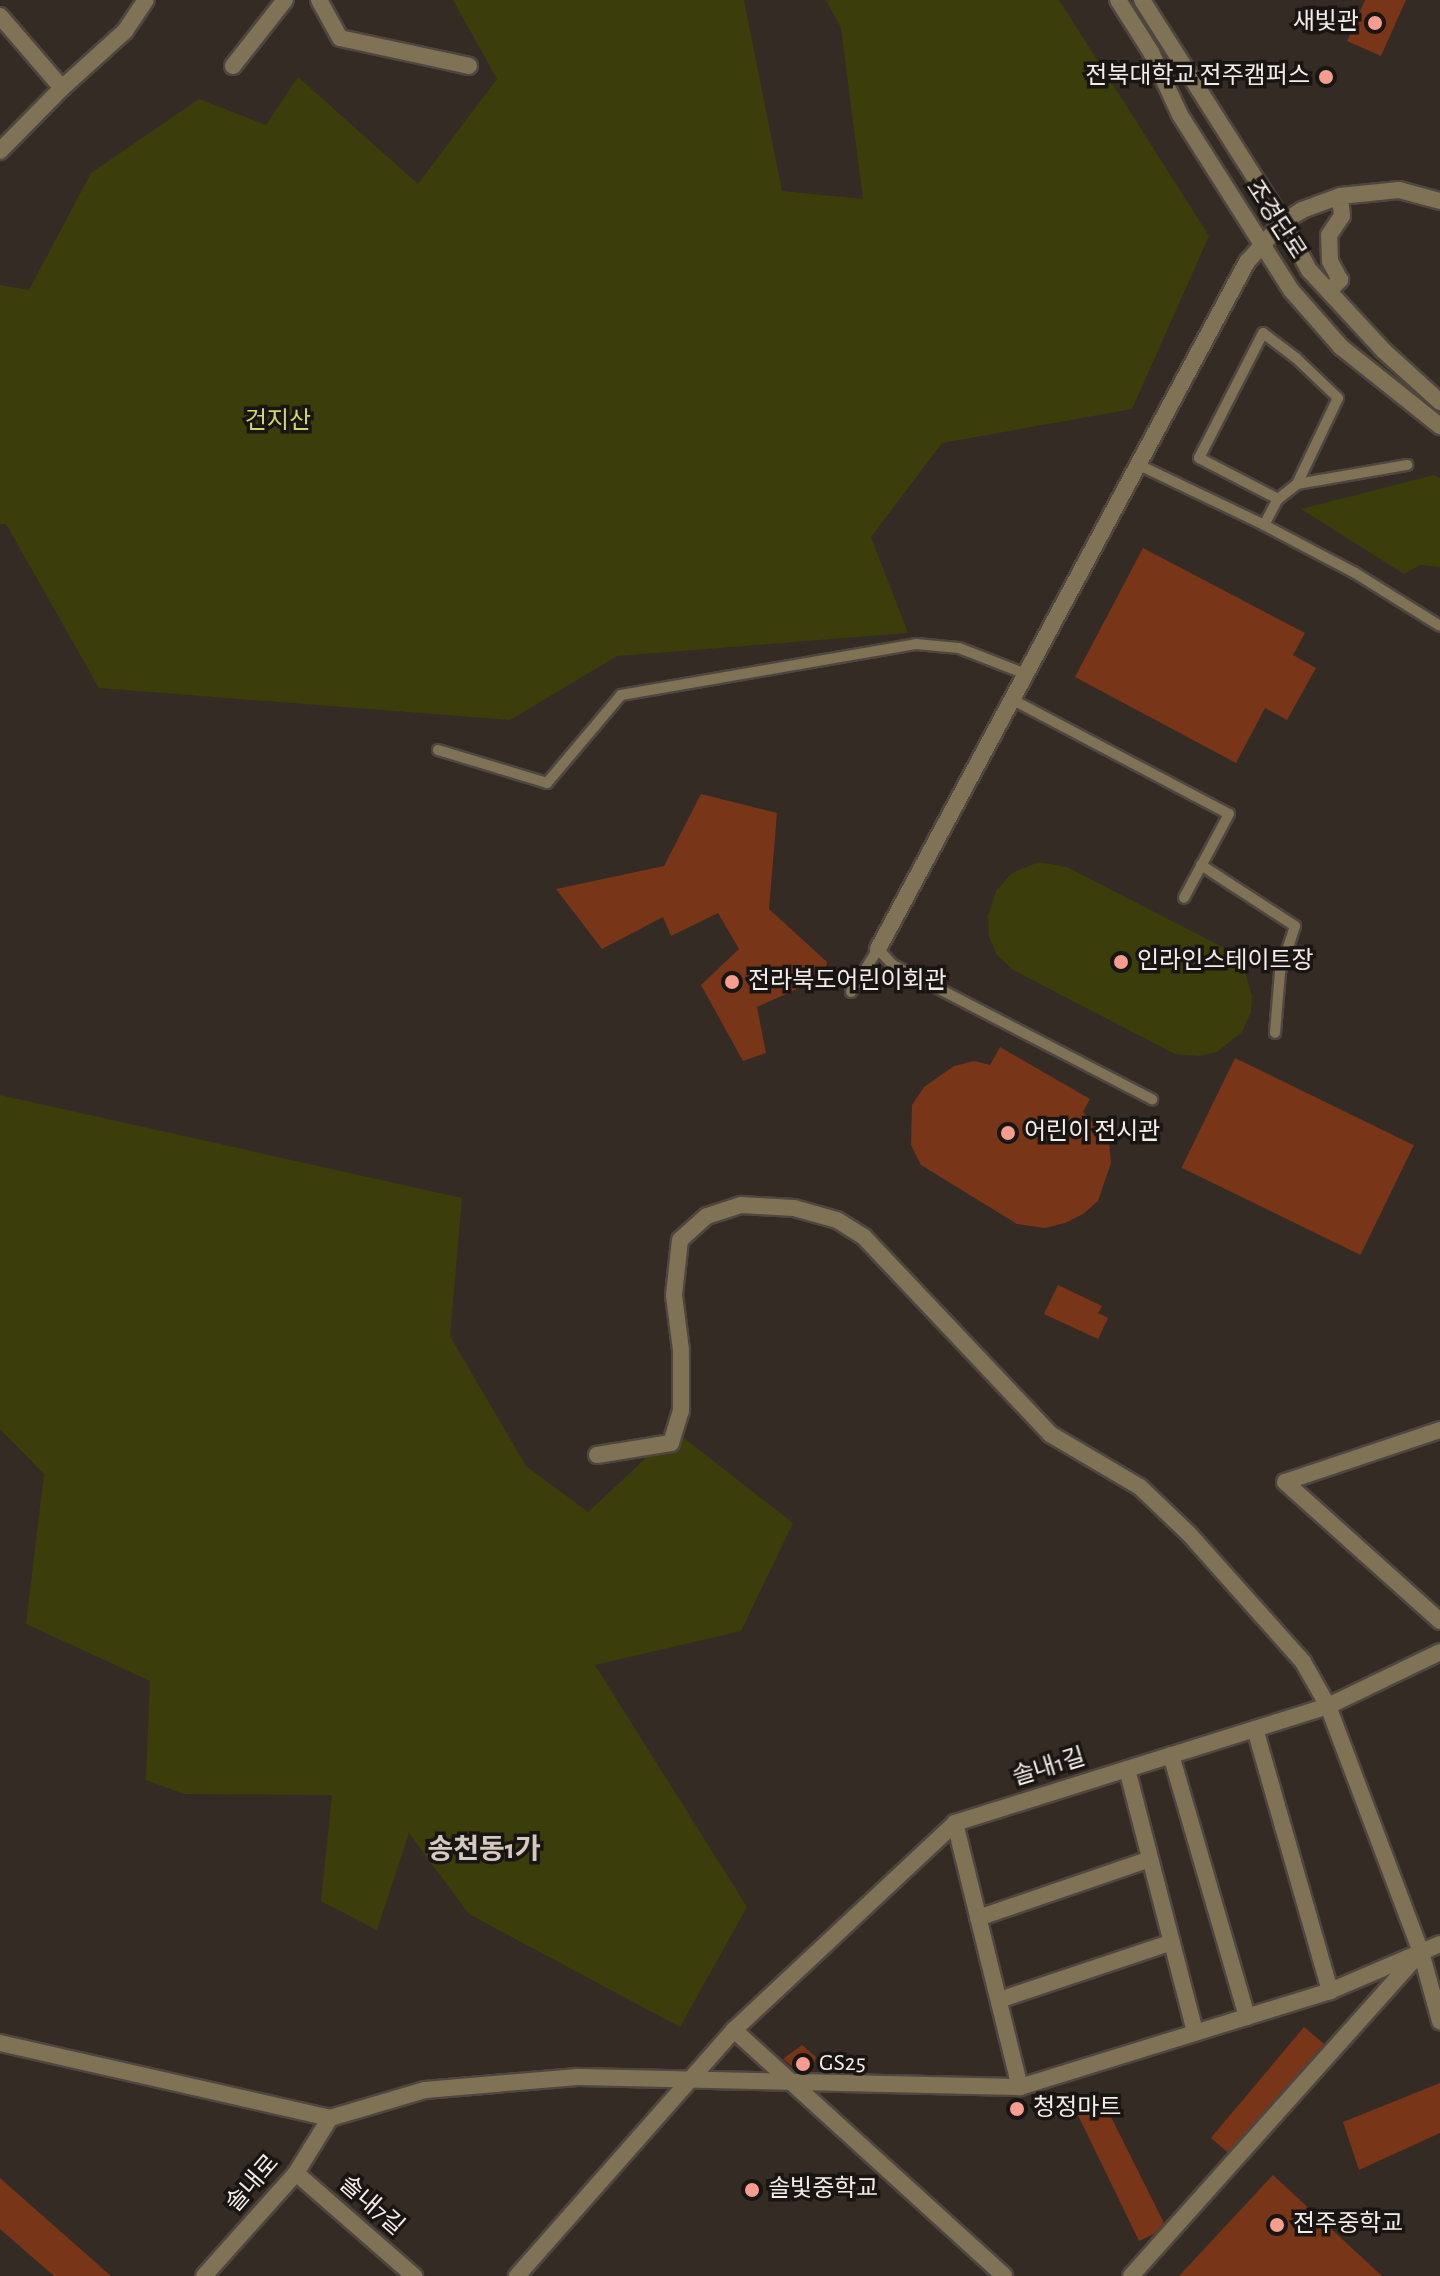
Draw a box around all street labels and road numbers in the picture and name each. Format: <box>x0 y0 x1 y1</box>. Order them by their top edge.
street label: 조경단로 <box>1239 175 1311 265</box>
street label: 솔내1길 <box>1009 1743 1089 1793</box>
street label: 솔내로 <box>220 2150 286 2218</box>
street label: 솔내7길 <box>333 2170 409 2242</box>

